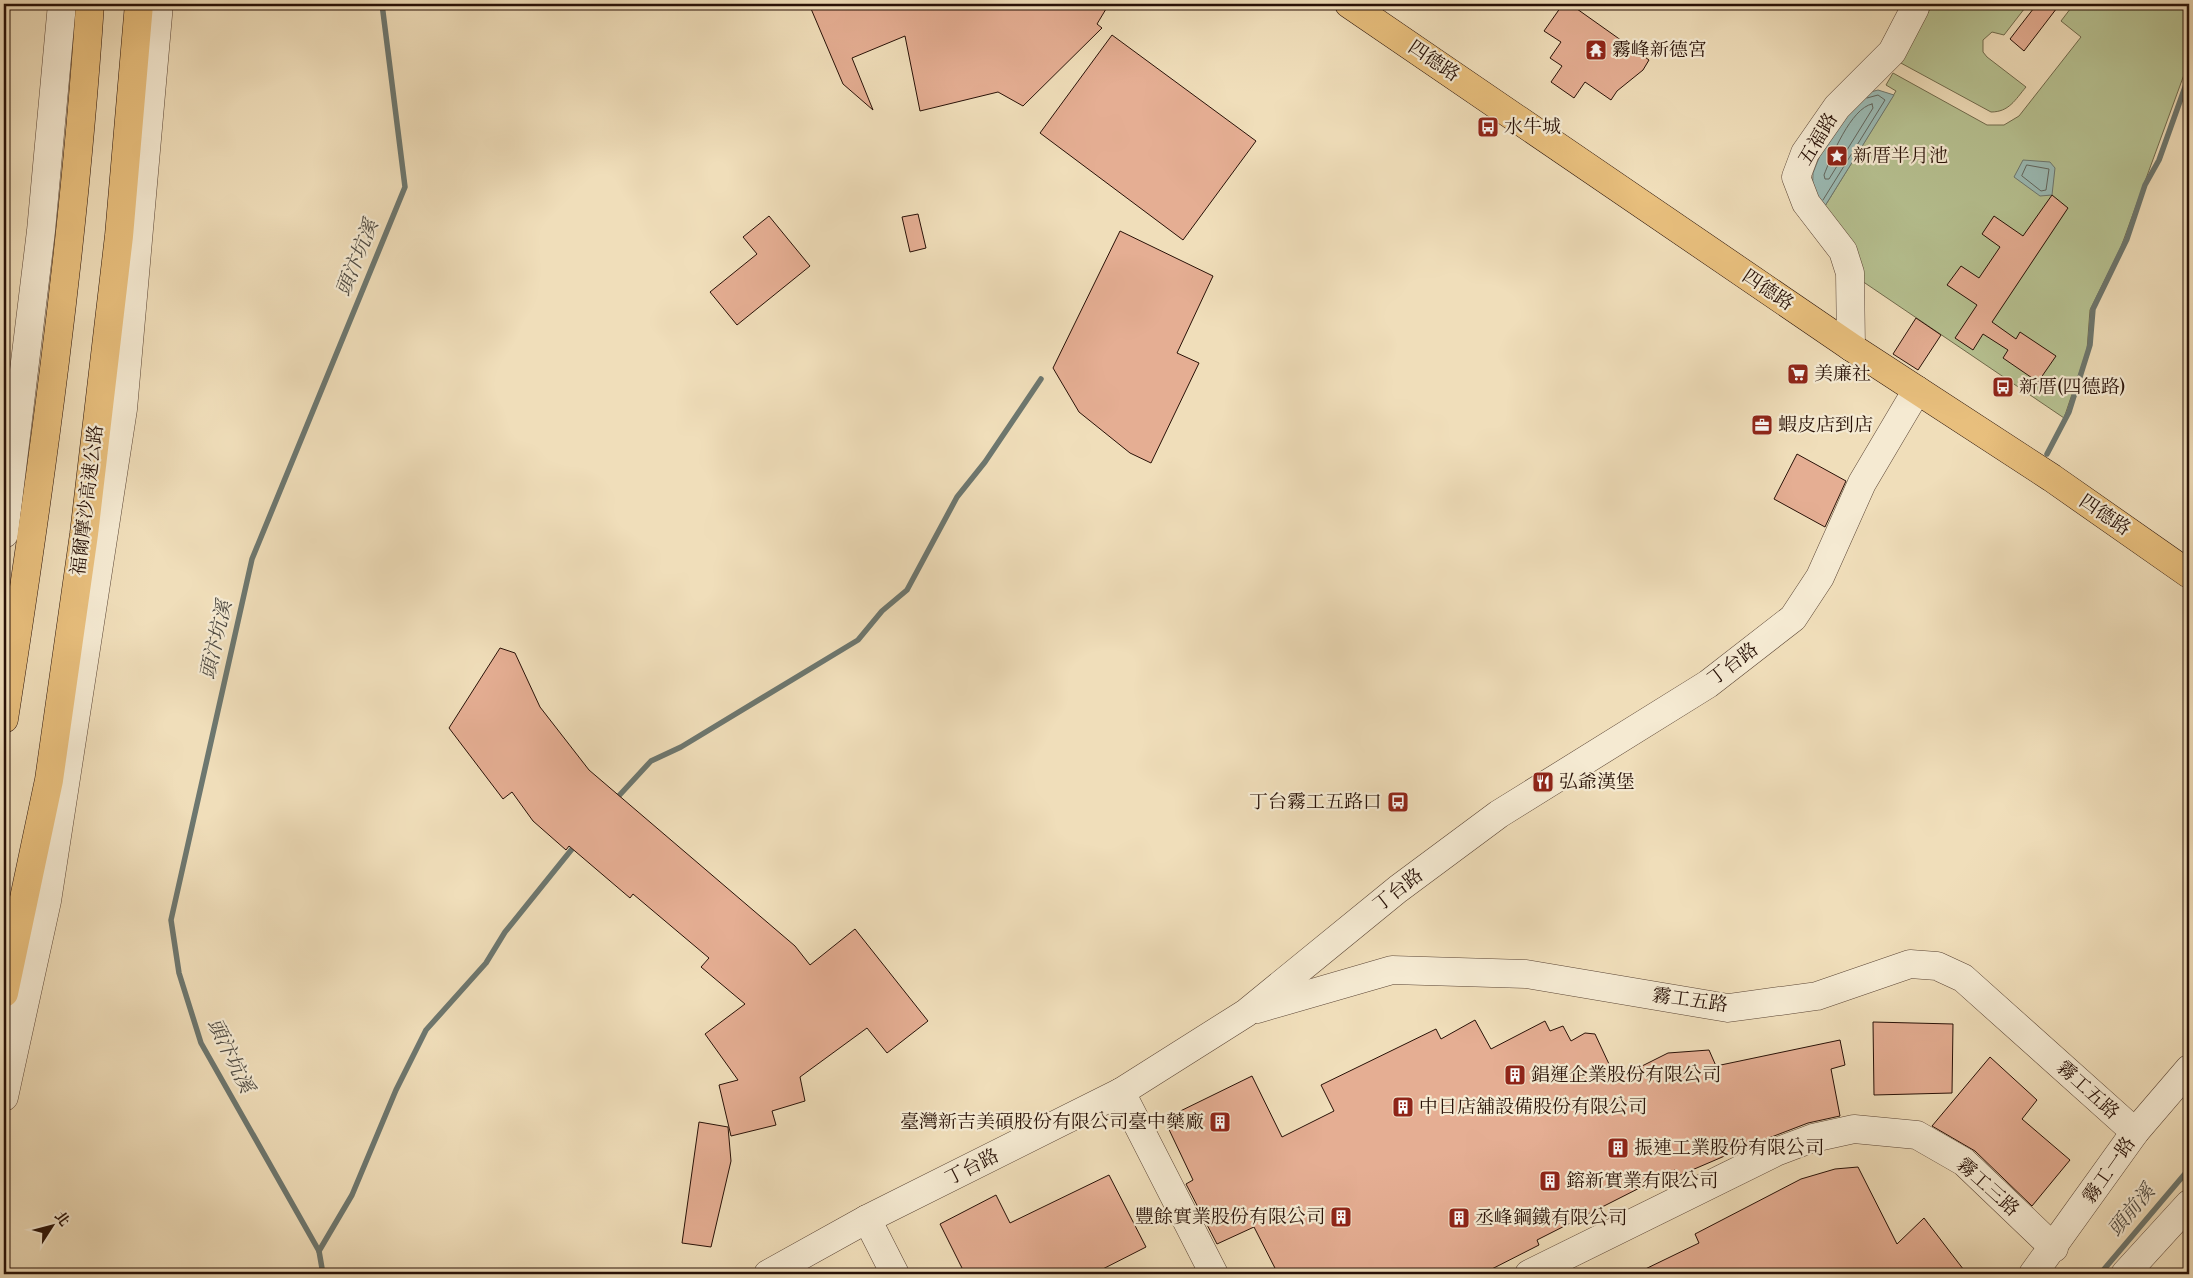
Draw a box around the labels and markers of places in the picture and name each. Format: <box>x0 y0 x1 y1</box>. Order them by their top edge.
temple icon: 霧峰新德宮 <box>1584 38 1608 62</box>
place label: 霧峰新德宮 <box>1612 38 1707 62</box>
bus stop icon: 水牛城 <box>1476 115 1500 139</box>
place label: 水牛城 <box>1504 115 1561 139</box>
place icon: 新厝半月池 <box>1825 144 1849 168</box>
place label: 新厝半月池 <box>1853 144 1948 168</box>
supermarket icon: 美廉社 <box>1786 362 1810 386</box>
place label: 美廉社 <box>1814 362 1871 386</box>
bus stop icon: 新厝(四德路) <box>1991 375 2015 399</box>
place label: 新厝(四德路) <box>2019 375 2126 399</box>
office icon: 蝦皮店到店 <box>1750 413 1774 437</box>
place label: 蝦皮店到店 <box>1778 413 1873 437</box>
restaurant icon: 弘爺漢堡 <box>1531 770 1555 794</box>
place label: 弘爺漢堡 <box>1559 770 1635 794</box>
place label: 丁台霧工五路口 <box>1249 790 1382 814</box>
bus stop icon: 丁台霧工五路口 <box>1386 790 1410 814</box>
building icon: 錩運企業股份有限公司 <box>1503 1063 1527 1087</box>
place label: 錩運企業股份有限公司 <box>1531 1063 1721 1087</box>
building icon: 中日店舖設備股份有限公司 <box>1391 1095 1415 1119</box>
place label: 中日店舖設備股份有限公司 <box>1419 1095 1647 1119</box>
place label: 臺灣新吉美碩股份有限公司臺中藥廠 <box>900 1110 1204 1134</box>
building icon: 臺灣新吉美碩股份有限公司臺中藥廠 <box>1208 1110 1232 1134</box>
building icon: 振連工業股份有限公司 <box>1606 1136 1630 1160</box>
place label: 振連工業股份有限公司 <box>1634 1136 1824 1160</box>
building icon: 鎔新實業有限公司 <box>1538 1169 1562 1193</box>
place label: 鎔新實業有限公司 <box>1566 1169 1718 1193</box>
place label: 豐餘實業股份有限公司 <box>1135 1205 1325 1229</box>
building icon: 豐餘實業股份有限公司 <box>1329 1205 1353 1229</box>
building icon: 丞峰鋼鐵有限公司 <box>1447 1206 1471 1230</box>
place label: 丞峰鋼鐵有限公司 <box>1475 1206 1627 1230</box>

